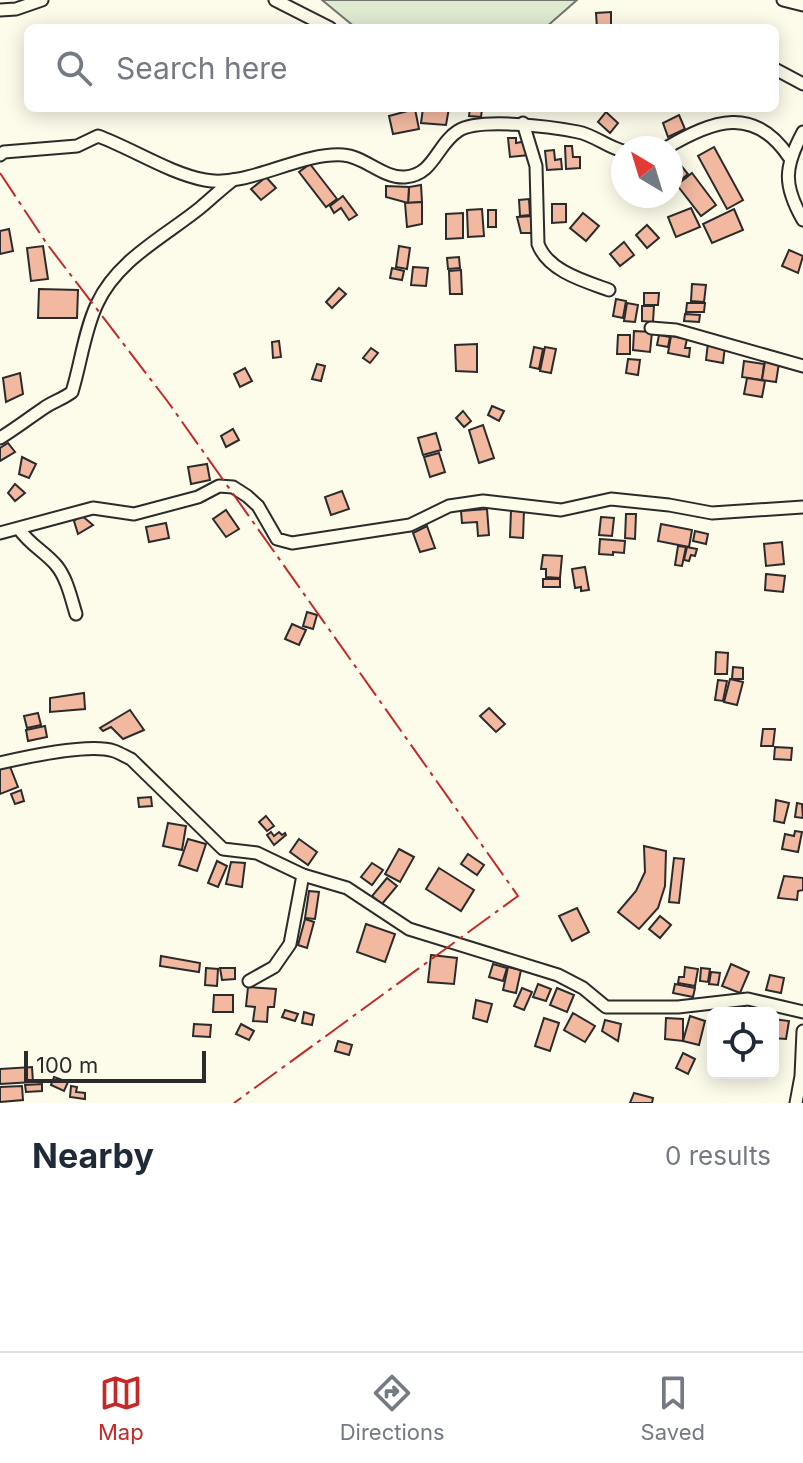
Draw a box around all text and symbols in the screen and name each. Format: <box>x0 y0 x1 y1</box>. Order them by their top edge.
search box <box>24 24 779 112</box>
icon: search <box>52 46 96 90</box>
text: Search here <box>116 50 288 86</box>
north arrow <box>611 136 683 208</box>
map controls <box>707 1007 779 1079</box>
button: locate <box>707 1007 779 1079</box>
scale bar <box>24 1047 206 1083</box>
text: 100 m <box>36 1052 98 1078</box>
text: Nearby <box>32 1135 154 1176</box>
text: 0 results <box>665 1140 771 1171</box>
tab: Map <box>98 1371 144 1445</box>
tab: Directions <box>340 1371 445 1445</box>
tab: Saved <box>641 1371 705 1445</box>

